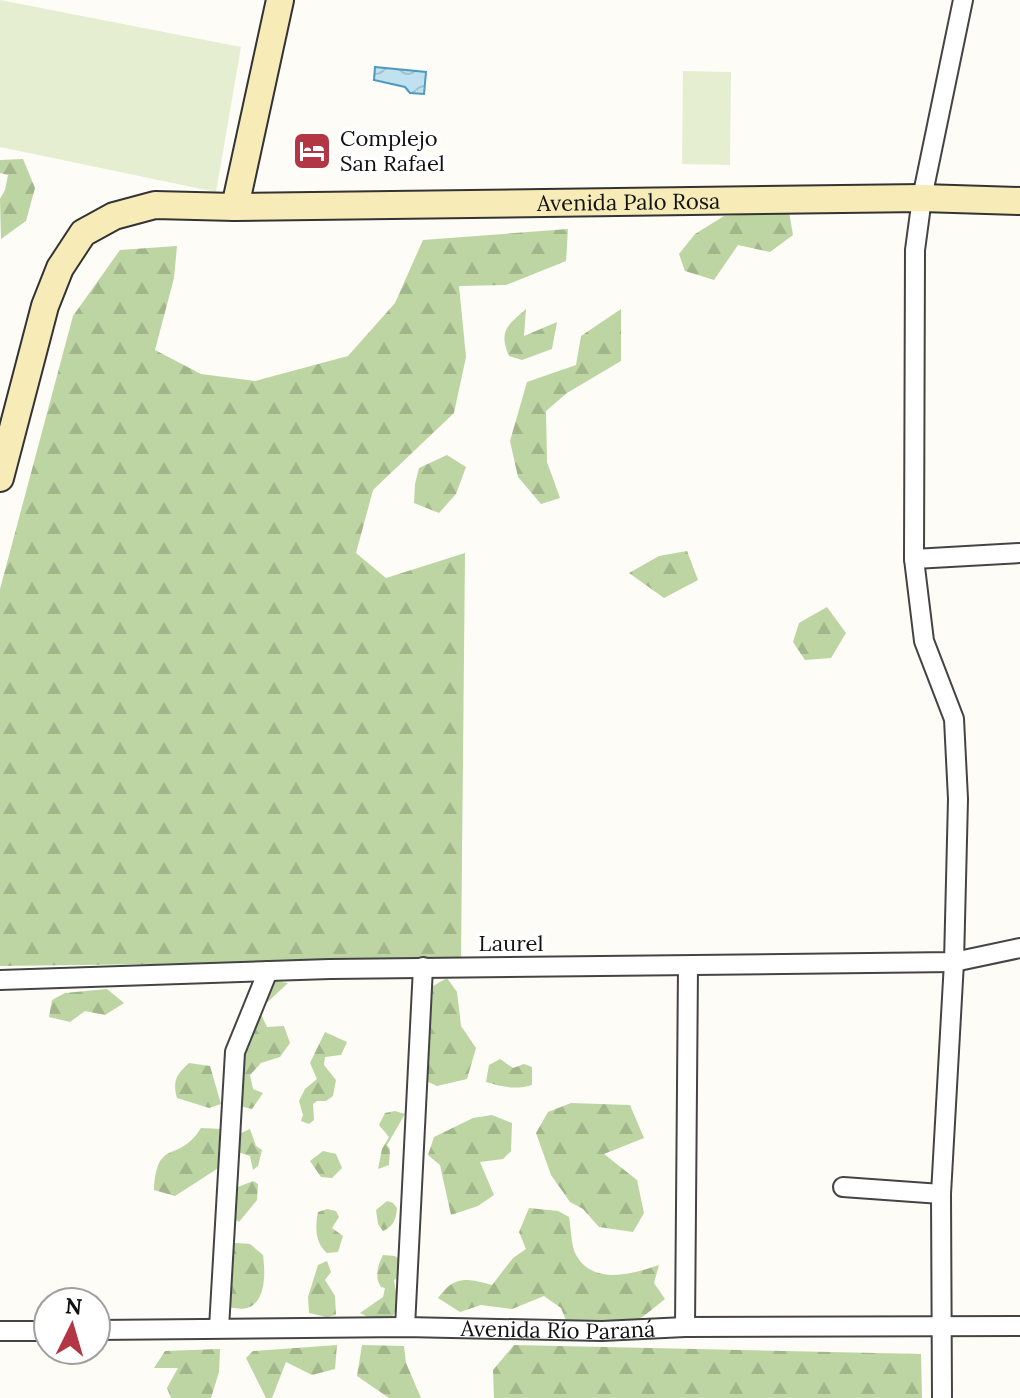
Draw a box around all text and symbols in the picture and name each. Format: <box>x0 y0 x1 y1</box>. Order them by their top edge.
place label: Complejo San Rafael <box>340 124 445 177</box>
hotel icon: Complejo San Rafael <box>291 130 333 172</box>
street label: Avenida Palo Rosa <box>536 187 721 217</box>
street label: Laurel <box>479 929 543 957</box>
north arrow <box>32 1286 112 1366</box>
text: N <box>64 1291 83 1321</box>
street label: Avenida Río Paraná <box>459 1314 656 1345</box>

